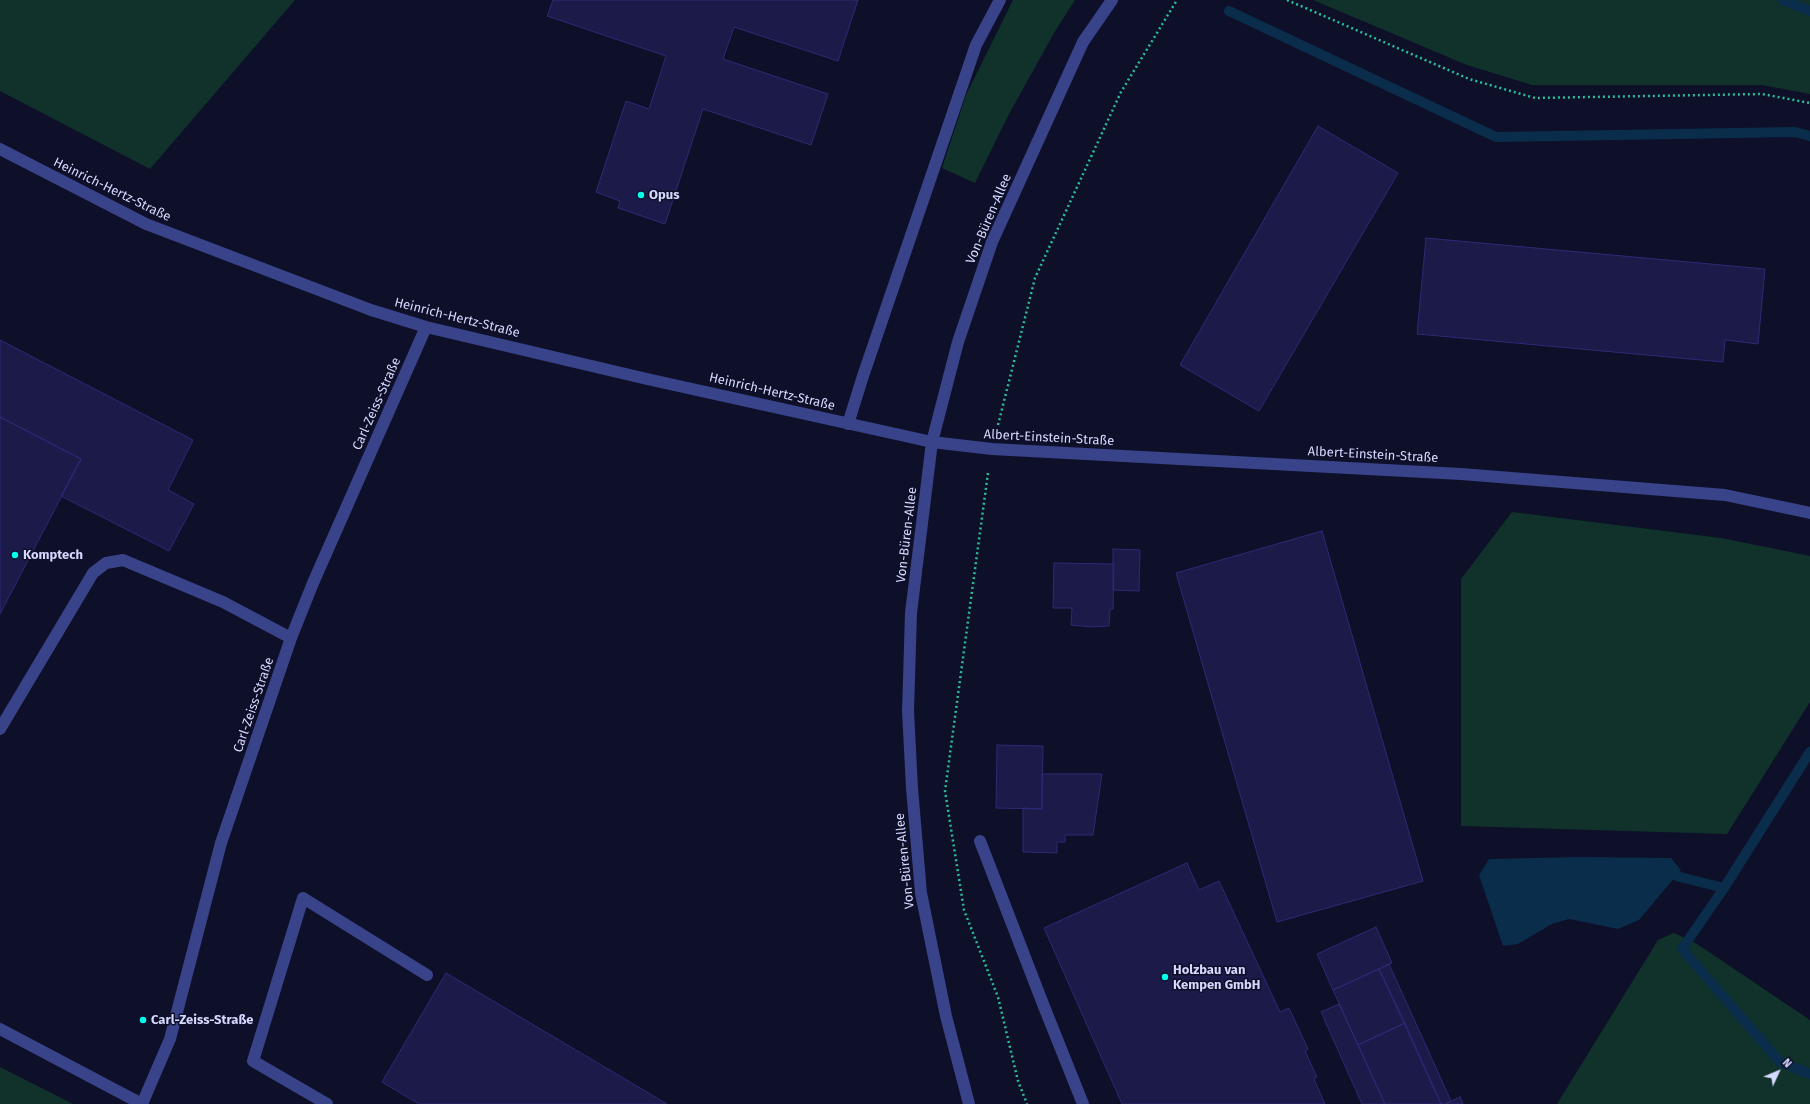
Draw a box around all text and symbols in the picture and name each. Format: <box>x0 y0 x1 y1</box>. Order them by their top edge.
street label: Heinrich-Hertz-Straße <box>51 155 173 225</box>
street label: Von-Büren-Allee <box>963 172 1015 266</box>
place label: Opus <box>649 187 679 203</box>
marker: Opus <box>636 190 646 200</box>
street label: Heinrich-Hertz-Straße <box>393 295 521 341</box>
street label: Carl-Zeiss-Straße <box>350 355 404 453</box>
street label: Heinrich-Hertz-Straße <box>708 370 836 414</box>
street label: Albert-Einstein-Straße <box>983 427 1115 449</box>
street label: Albert-Einstein-Straße <box>1307 444 1439 466</box>
street label: Von-Büren-Allee <box>893 486 921 584</box>
place label: Komptech <box>23 547 83 563</box>
marker: Komptech <box>10 550 20 560</box>
street label: Carl-Zeiss-Straße <box>230 655 278 755</box>
street label: Von-Büren-Allee <box>892 812 918 910</box>
place label: Holzbau van Kempen GmbH <box>1173 962 1260 993</box>
marker: Holzbau van Kempen GmbH <box>1160 972 1170 982</box>
place label: Carl-Zeiss-Straße <box>151 1012 253 1028</box>
marker: Carl-Zeiss-Straße <box>138 1015 148 1025</box>
north arrow <box>1758 1052 1798 1092</box>
text: N <box>1780 1056 1794 1070</box>

